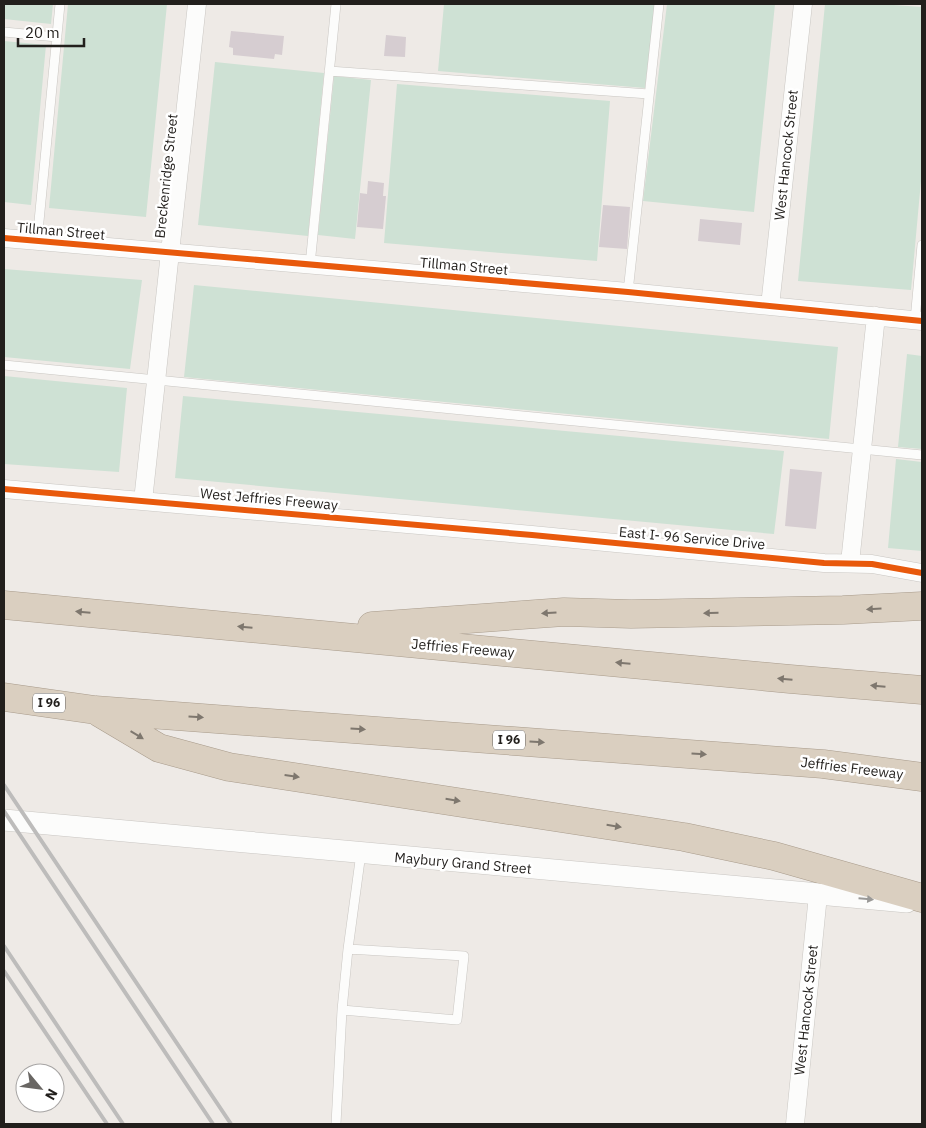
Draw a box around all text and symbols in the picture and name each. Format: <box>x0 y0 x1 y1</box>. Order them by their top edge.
scale bar <box>18 15 84 47</box>
text: 20 m <box>25 23 60 42</box>
street label: West Hancock Street <box>770 89 802 221</box>
street label: Breckenridge Street <box>151 113 182 239</box>
street label: Tillman Street <box>16 218 106 244</box>
street label: Tillman Street <box>419 253 509 279</box>
street label: West Jeffries Freeway <box>199 484 339 514</box>
street label: East I- 96 Service Drive <box>618 523 766 553</box>
one-way arrow <box>865 605 881 613</box>
one-way arrow <box>75 608 91 616</box>
one-way arrow <box>703 609 719 617</box>
one-way arrow <box>540 610 556 618</box>
one-way arrow <box>237 623 253 631</box>
street label: Jeffries Freeway <box>411 635 515 661</box>
one-way arrow <box>615 659 631 667</box>
one-way arrow <box>777 675 793 683</box>
one-way arrow <box>870 682 886 690</box>
road number: I 96 <box>33 694 65 712</box>
one-way arrow <box>188 713 204 721</box>
one-way arrow <box>350 725 366 733</box>
one-way arrow <box>130 730 143 739</box>
road number: I 96 <box>493 730 525 750</box>
one-way arrow <box>530 739 546 747</box>
one-way arrow <box>692 751 708 759</box>
street label: Jeffries Freeway <box>800 753 904 783</box>
one-way arrow <box>285 772 301 780</box>
one-way arrow <box>445 797 461 805</box>
one-way arrow <box>606 822 622 830</box>
street label: Maybury Grand Street <box>394 848 532 878</box>
one-way arrow <box>858 895 874 903</box>
street label: West Hancock Street <box>790 944 822 1076</box>
north arrow <box>15 1063 65 1113</box>
text: N <box>41 1086 62 1103</box>

